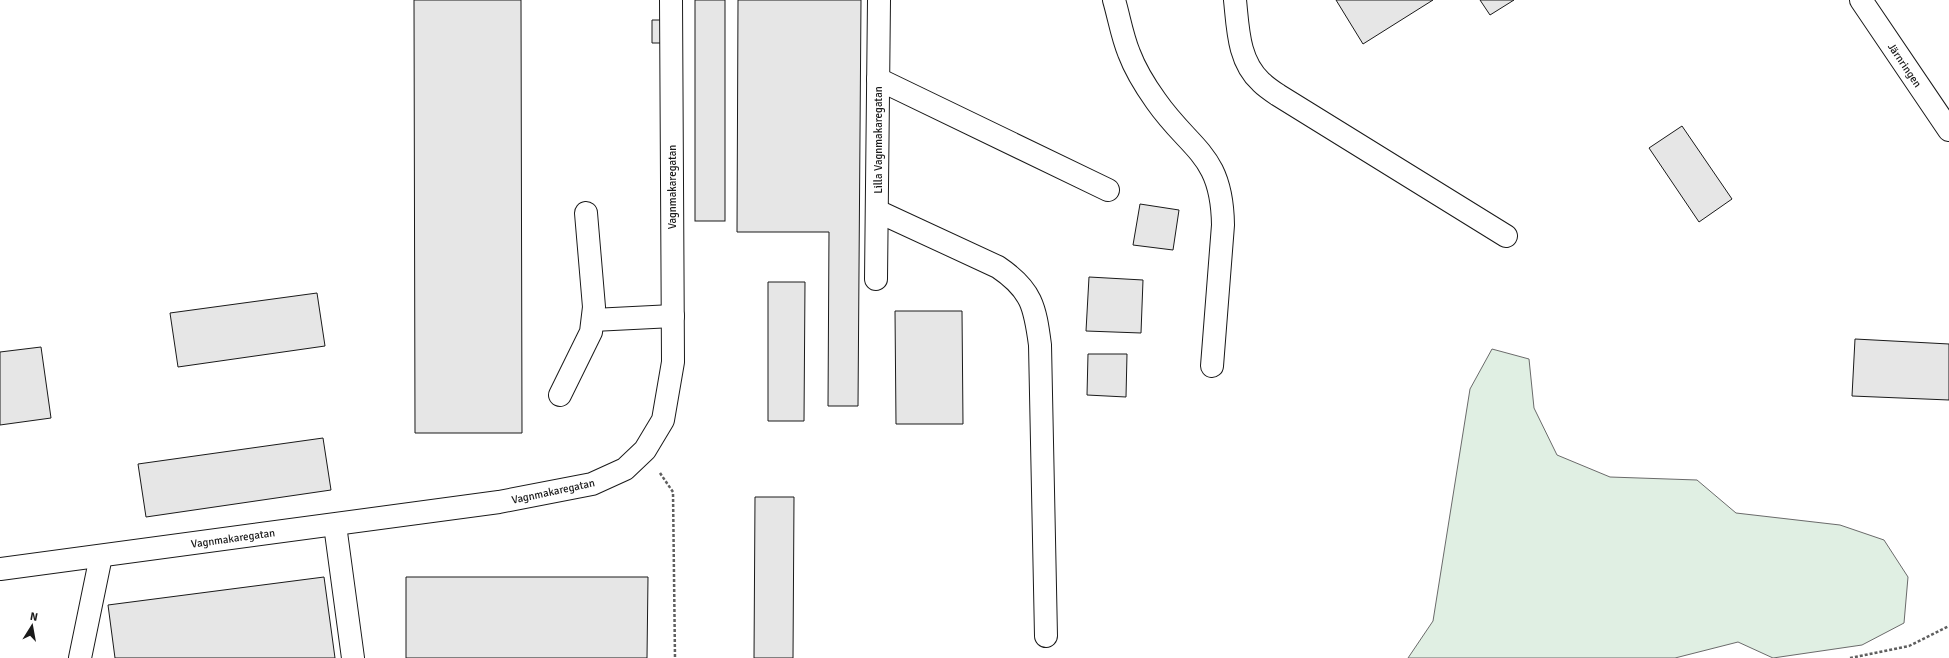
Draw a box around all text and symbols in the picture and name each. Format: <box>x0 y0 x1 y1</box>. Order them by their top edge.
street label: Järnringen <box>1885 41 1924 90</box>
street label: Lilla Vagnmakaregatan <box>872 86 885 194</box>
street label: Vagnmakaregatan <box>666 145 679 229</box>
street label: Vagnmakaregatan <box>510 476 596 507</box>
street label: Vagnmakaregatan <box>190 526 276 551</box>
north arrow <box>12 606 52 646</box>
text: N <box>29 610 39 624</box>

